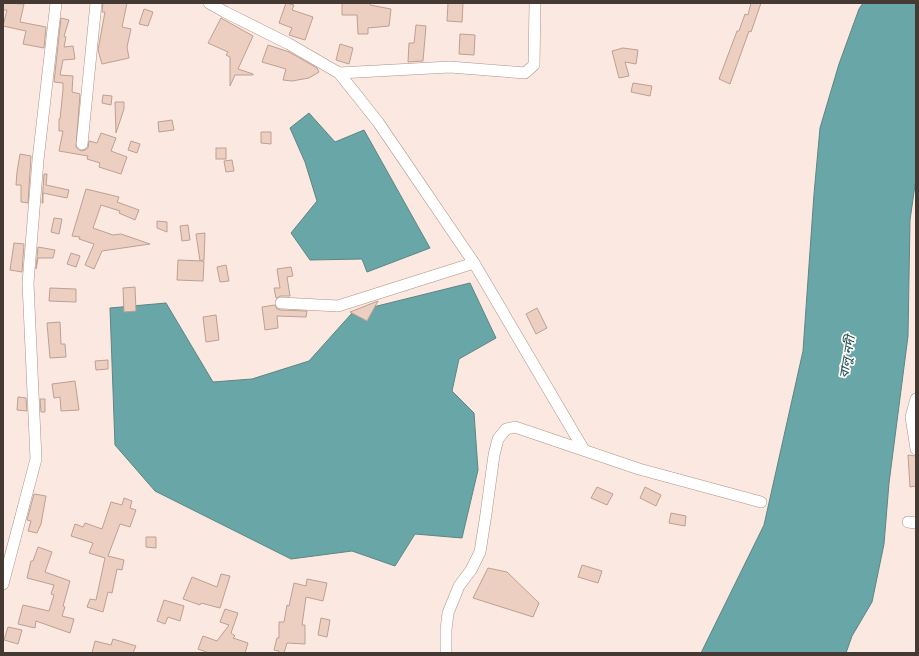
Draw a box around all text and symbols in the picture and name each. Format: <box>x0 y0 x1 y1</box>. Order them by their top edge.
water label: বালু নদী <box>836 332 859 379</box>

